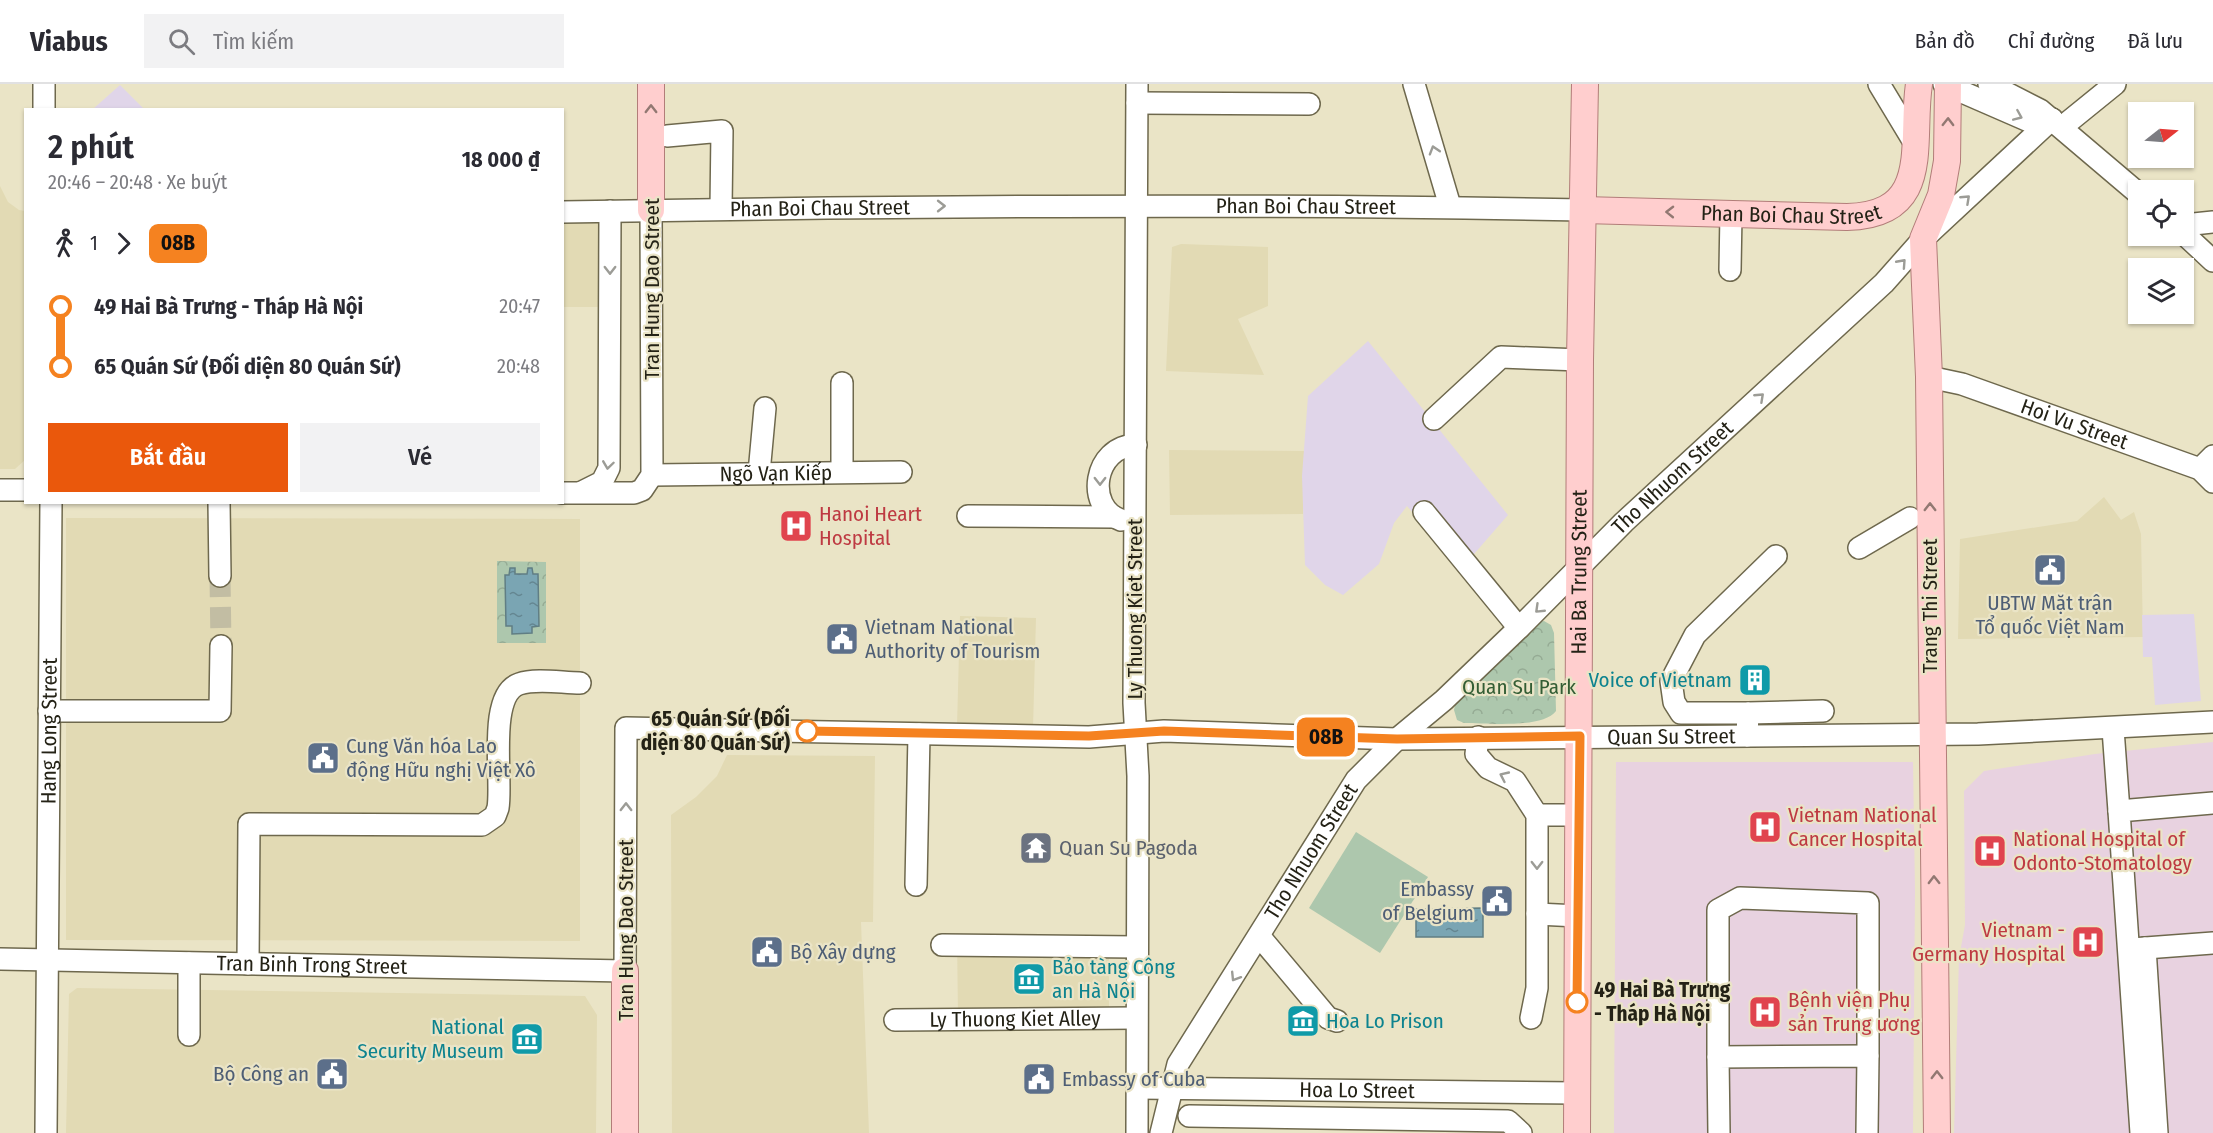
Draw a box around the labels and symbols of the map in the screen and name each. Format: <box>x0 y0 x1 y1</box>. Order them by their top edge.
north arrow <box>2128 102 2194 168</box>
one-way arrow <box>645 105 657 114</box>
one-way arrow <box>2012 109 2023 121</box>
one-way arrow <box>1941 118 1954 127</box>
one-way arrow <box>1429 145 1441 156</box>
street label: Phan Boi Chau Street <box>1216 193 1396 220</box>
street label: Phan Boi Chau Street <box>730 194 910 222</box>
one-way arrow <box>1958 196 1969 207</box>
street label: Tran Hung Dao Street <box>639 198 665 380</box>
street label: Phan Boi Chau Street <box>1701 199 1885 230</box>
one-way arrow <box>936 200 945 212</box>
one-way arrow <box>1666 206 1675 219</box>
one-way arrow <box>1895 259 1906 270</box>
one-way arrow <box>604 265 616 274</box>
one-way arrow <box>1753 393 1764 404</box>
street label: Hoi Vu Street <box>2017 393 2131 455</box>
street label: Tho Nhuom Street <box>1606 415 1738 540</box>
one-way arrow <box>602 460 615 469</box>
street label: Ngõ Vạn Kiếp <box>720 460 832 487</box>
one-way arrow <box>1094 476 1106 485</box>
street label: Hai Ba Trung Street <box>1566 489 1592 655</box>
place label: Hanoi Heart Hospital <box>819 501 922 551</box>
one-way arrow <box>1924 503 1936 512</box>
hospital icon: Hanoi Heart Hospital <box>778 508 814 544</box>
street label: Ly Thuong Kiet Street <box>1122 518 1148 700</box>
street label: Trang Thi Street <box>1917 539 1943 673</box>
public building icon: UBTW Mặt trận Tổ quốc Việt Nam <box>2032 552 2068 588</box>
place label: UBTW Mặt trận Tổ quốc Việt Nam <box>1975 590 2125 640</box>
one-way arrow <box>1536 601 1547 612</box>
place label: Vietnam National Authority of Tourism <box>865 614 1040 664</box>
public building icon: Vietnam National Authority of Tourism <box>824 621 860 657</box>
street label: Hang Long Street <box>36 658 63 804</box>
building icon: Voice of Vietnam <box>1737 662 1773 698</box>
place label: Voice of Vietnam <box>1588 667 1732 693</box>
park label: Quan Su Park <box>1462 674 1576 700</box>
place label: 65 Quán Sứ (Đối diện 80 Quán Sứ) <box>641 704 790 756</box>
line badge: 08B <box>1292 718 1360 756</box>
marker: 65 Quán Sứ (Đối diện 80 Quán Sứ) <box>796 720 818 742</box>
street label: Quan Su Street <box>1607 723 1736 750</box>
place label: Cung Văn hóa Lao động Hữu nghị Việt Xô <box>346 733 536 783</box>
public building icon: Cung Văn hóa Lao động Hữu nghị Việt Xô <box>305 740 341 776</box>
one-way arrow <box>1499 771 1510 783</box>
street label: Tho Nhuom Street <box>1259 779 1364 924</box>
place label: Vietnam National Cancer Hospital <box>1788 802 1937 852</box>
one-way arrow <box>620 803 632 812</box>
hospital icon: Vietnam National Cancer Hospital <box>1747 809 1783 845</box>
place label: National Hospital of Odonto-Stomatology <box>2013 826 2192 876</box>
temple icon: Quan Su Pagoda <box>1018 830 1054 866</box>
hospital icon: National Hospital of Odonto-Stomatology <box>1972 833 2008 869</box>
place label: Quan Su Pagoda <box>1059 835 1198 861</box>
street label: Tran Hung Dao Street <box>613 839 639 1021</box>
one-way arrow <box>1531 860 1543 869</box>
one-way arrow <box>1928 875 1940 884</box>
place label: Embassy of Belgium <box>1382 876 1475 926</box>
public building icon: Embassy of Belgium <box>1479 883 1515 919</box>
place label: Vietnam - Germany Hospital <box>1912 917 2065 967</box>
hospital icon: Vietnam - Germany Hospital <box>2070 924 2106 960</box>
public building icon: Bộ Xây dựng <box>749 934 785 970</box>
place label: Bộ Xây dựng <box>790 939 896 965</box>
street label: Tran Binh Trong Street <box>216 950 408 980</box>
place label: Bảo tàng Công an Hà Nội <box>1052 954 1175 1004</box>
museum icon: Bảo tàng Công an Hà Nội <box>1011 961 1047 997</box>
one-way arrow <box>1231 970 1242 981</box>
place label: 49 Hai Bà Trưng - Tháp Hà Nội <box>1594 977 1731 1027</box>
place label: Bệnh viện Phụ sản Trung ương <box>1788 987 1920 1037</box>
marker: 49 Hai Bà Trưng - Tháp Hà Nội <box>1566 991 1588 1013</box>
hospital icon: Bệnh viện Phụ sản Trung ương <box>1747 994 1783 1030</box>
museum icon: Hoa Lo Prison <box>1285 1003 1321 1039</box>
street label: Ly Thuong Kiet Alley <box>929 1005 1101 1033</box>
place label: Hoa Lo Prison <box>1326 1008 1444 1034</box>
place label: National Security Museum <box>357 1014 504 1064</box>
museum icon: National Security Museum <box>509 1021 545 1057</box>
public building icon: Bộ Công an <box>314 1056 350 1092</box>
place label: Bộ Công an <box>213 1061 309 1087</box>
public building icon: Embassy of Cuba <box>1021 1061 1057 1097</box>
place label: Embassy of Cuba <box>1062 1066 1206 1092</box>
one-way arrow <box>1931 1070 1943 1079</box>
street label: Hoa Lo Street <box>1299 1077 1415 1104</box>

